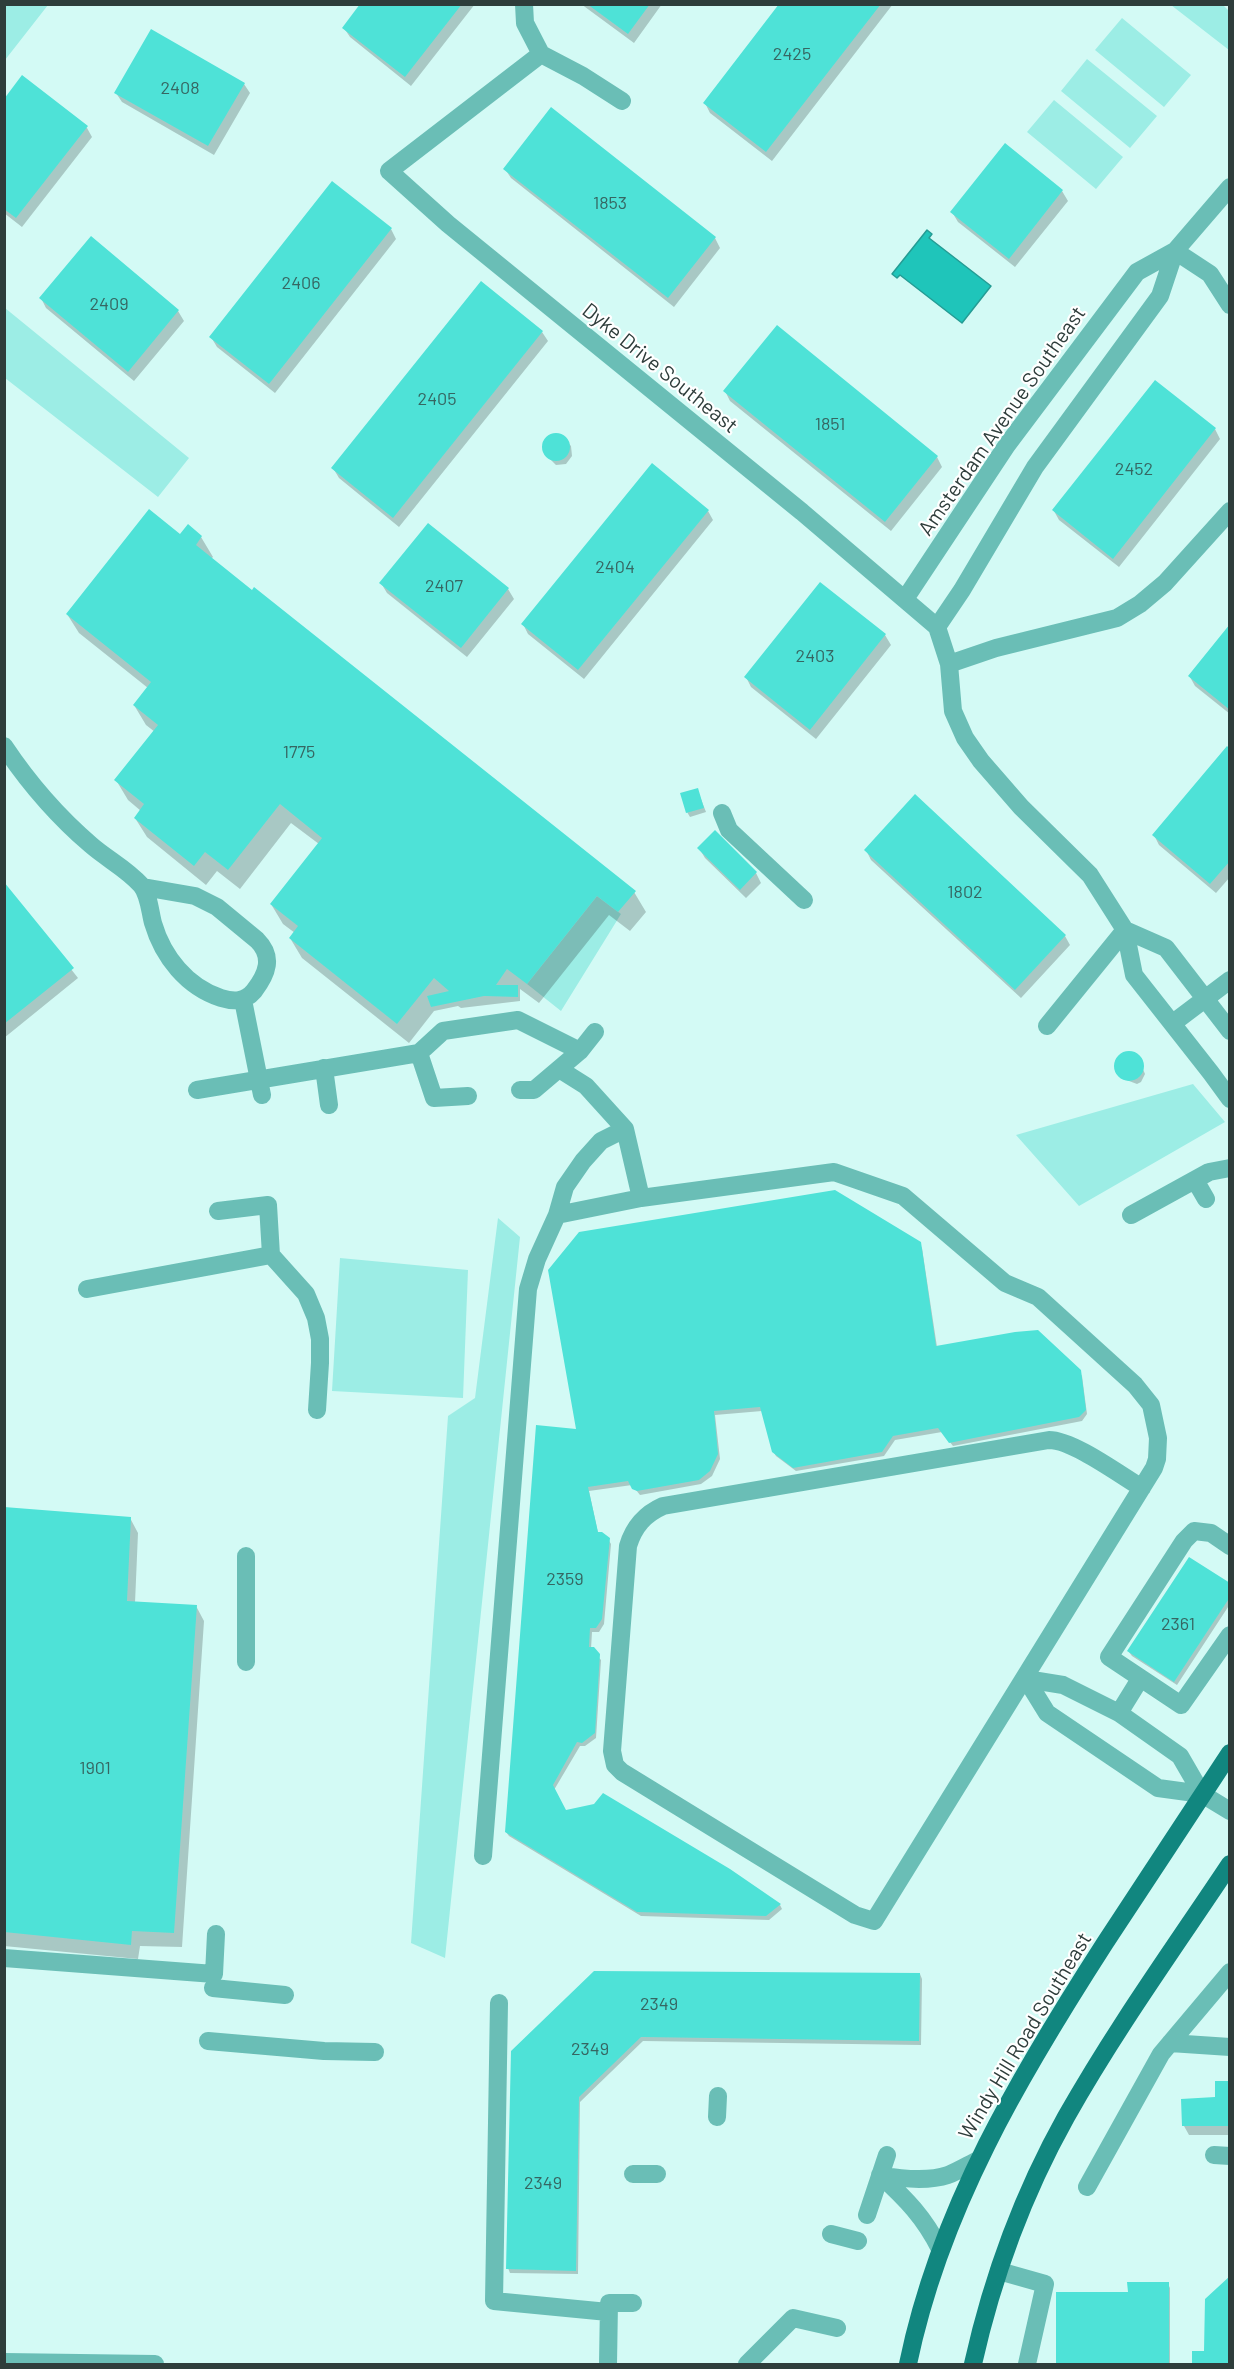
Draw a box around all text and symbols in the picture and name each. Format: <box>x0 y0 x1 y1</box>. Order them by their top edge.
house number: 2425 <box>773 43 811 65</box>
house number: 2408 <box>160 77 200 99</box>
house number: 1853 <box>593 192 627 214</box>
house number: 2406 <box>281 272 321 294</box>
house number: 2409 <box>89 293 129 315</box>
street label: Dyke Drive Southeast <box>577 298 743 438</box>
street label: Amsterdam Avenue Southeast <box>913 301 1091 541</box>
house number: 2405 <box>418 388 456 410</box>
house number: 1851 <box>815 413 845 435</box>
house number: 2452 <box>1115 458 1153 480</box>
house number: 2404 <box>595 556 635 578</box>
house number: 2407 <box>425 575 463 597</box>
house number: 2403 <box>795 645 835 667</box>
house number: 1775 <box>283 741 315 763</box>
house number: 1802 <box>947 881 983 903</box>
house number: 2359 <box>546 1568 584 1590</box>
house number: 2361 <box>1161 1613 1195 1635</box>
house number: 1901 <box>79 1757 111 1779</box>
street label: Windy Hill Road Southeast <box>953 1928 1097 2144</box>
house number: 2349 <box>640 1993 678 2015</box>
house number: 2349 <box>571 2038 609 2060</box>
house number: 2349 <box>524 2172 562 2194</box>

